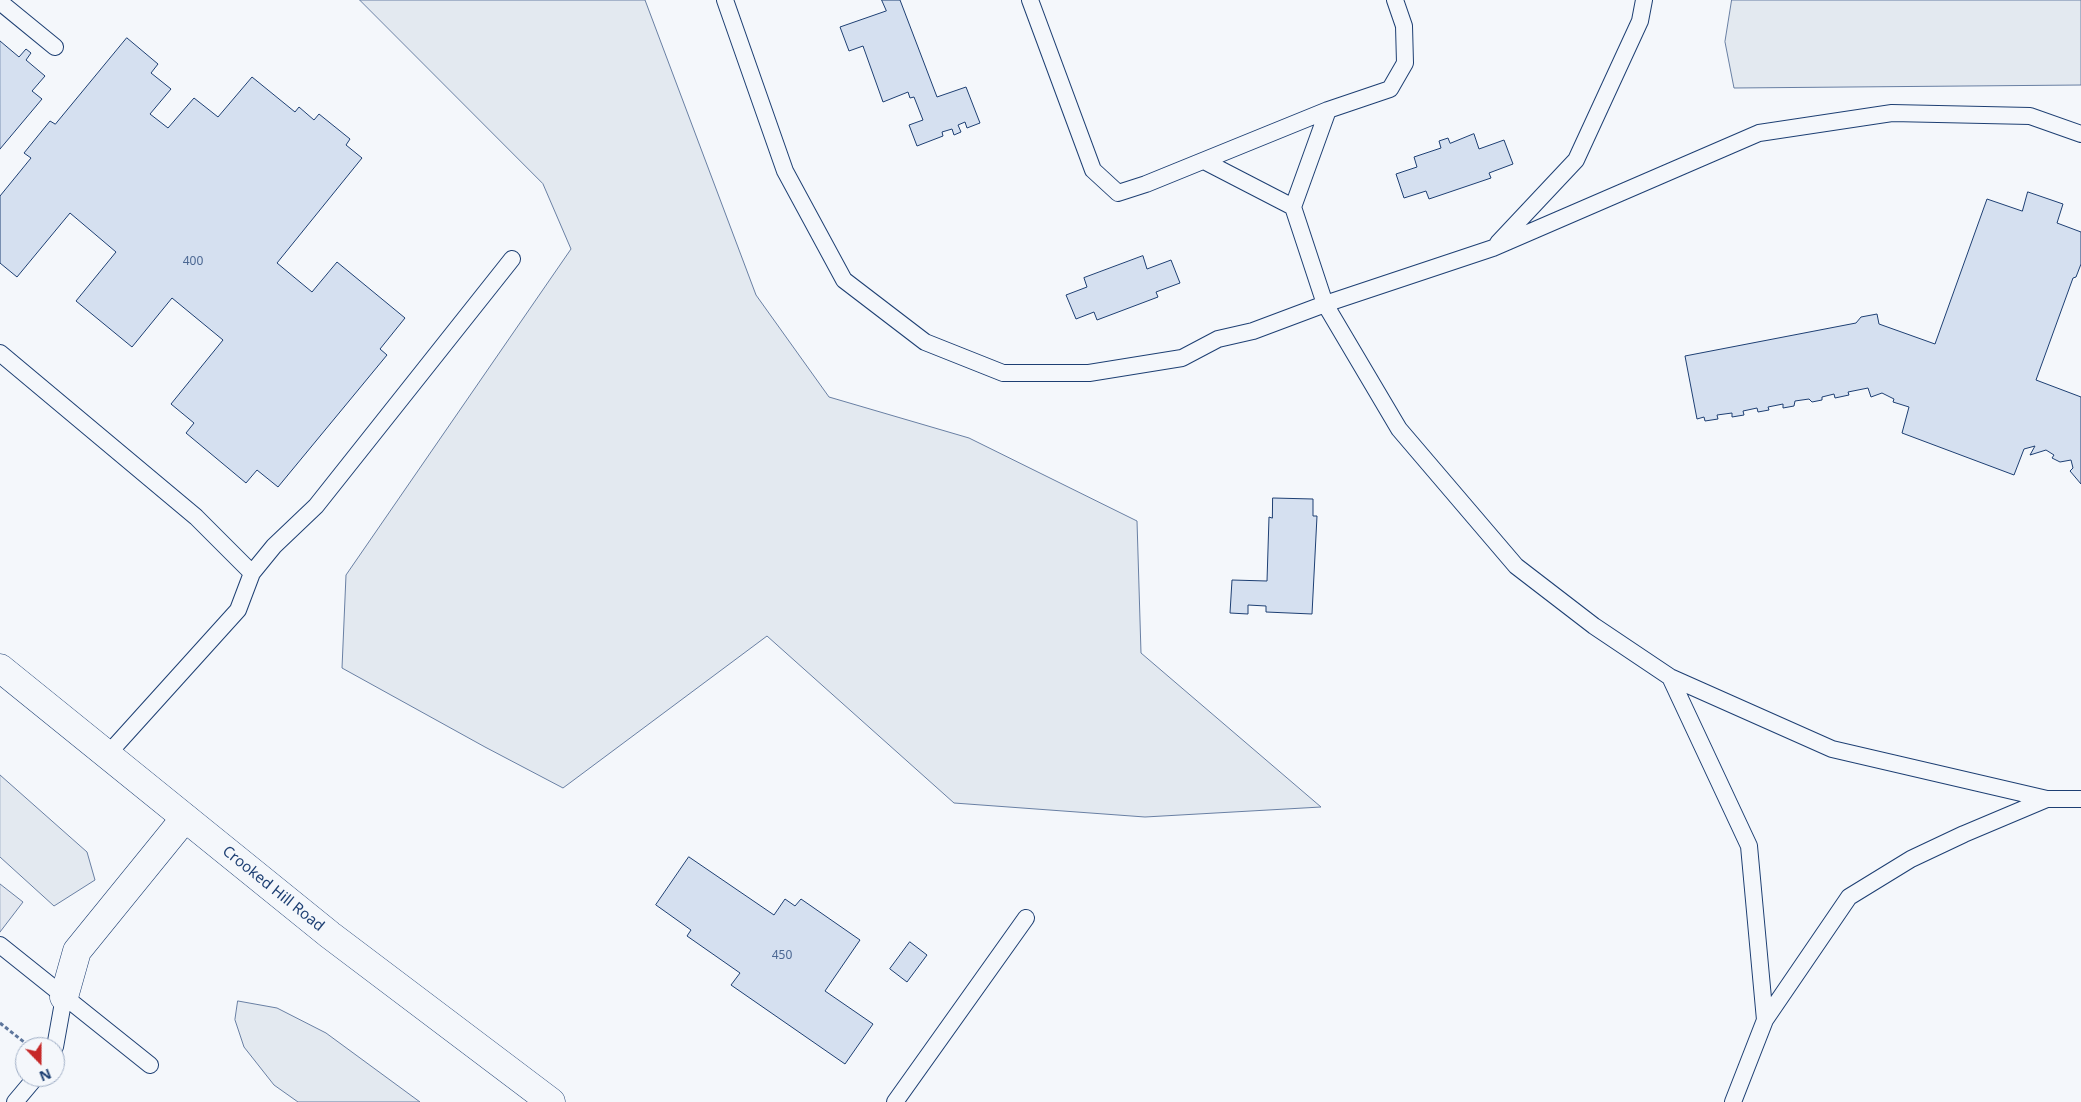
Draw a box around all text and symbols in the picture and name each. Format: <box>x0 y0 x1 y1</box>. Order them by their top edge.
house number: 400 <box>183 255 203 269</box>
street label: Crooked Hill Road <box>218 842 328 936</box>
house number: 450 <box>772 949 792 963</box>
north arrow <box>15 1037 65 1087</box>
text: N <box>37 1064 54 1086</box>

